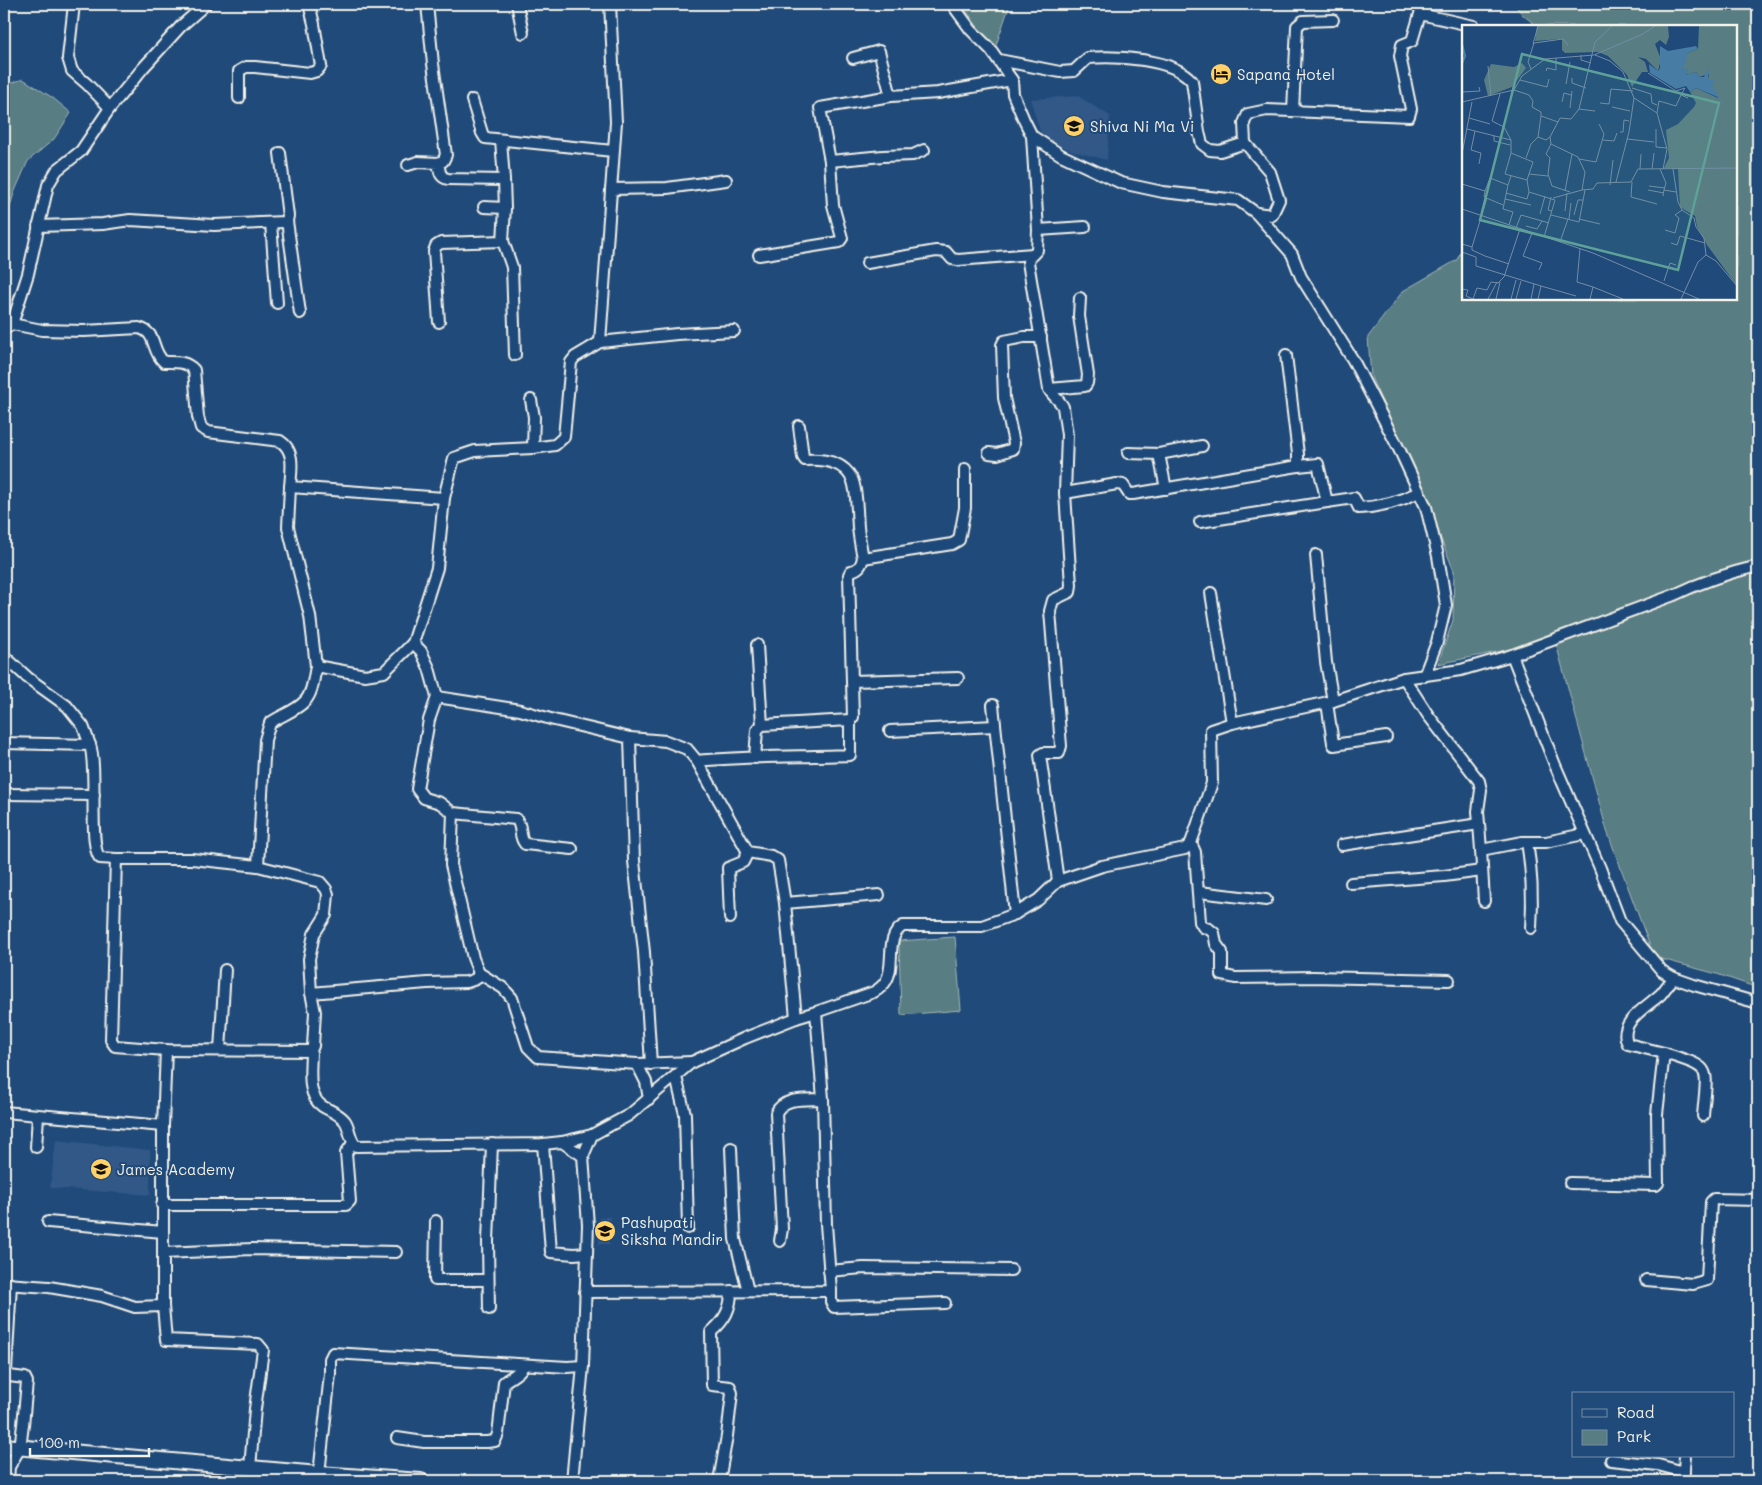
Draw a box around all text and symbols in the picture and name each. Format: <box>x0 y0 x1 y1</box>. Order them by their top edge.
inset map <box>1462 25 1737 300</box>
hotel icon: Sapana Hotel <box>1209 62 1233 86</box>
place label: Sapana Hotel <box>1237 64 1335 84</box>
school or university icon: Shiva Ni Ma Vi <box>1062 114 1086 138</box>
place label: Shiva Ni Ma Vi <box>1090 116 1194 136</box>
school or university icon: James Academy <box>89 1157 113 1181</box>
place label: James Academy <box>117 1159 235 1179</box>
place label: Pashupati Siksha Mandir <box>621 1212 723 1249</box>
school or university icon: Pashupati Siksha Mandir <box>593 1219 617 1243</box>
legend <box>1572 1392 1734 1458</box>
text: Road <box>1617 1402 1654 1422</box>
scale bar <box>30 1425 149 1457</box>
text: Park <box>1617 1426 1651 1446</box>
text: 100 m <box>38 1432 80 1452</box>

